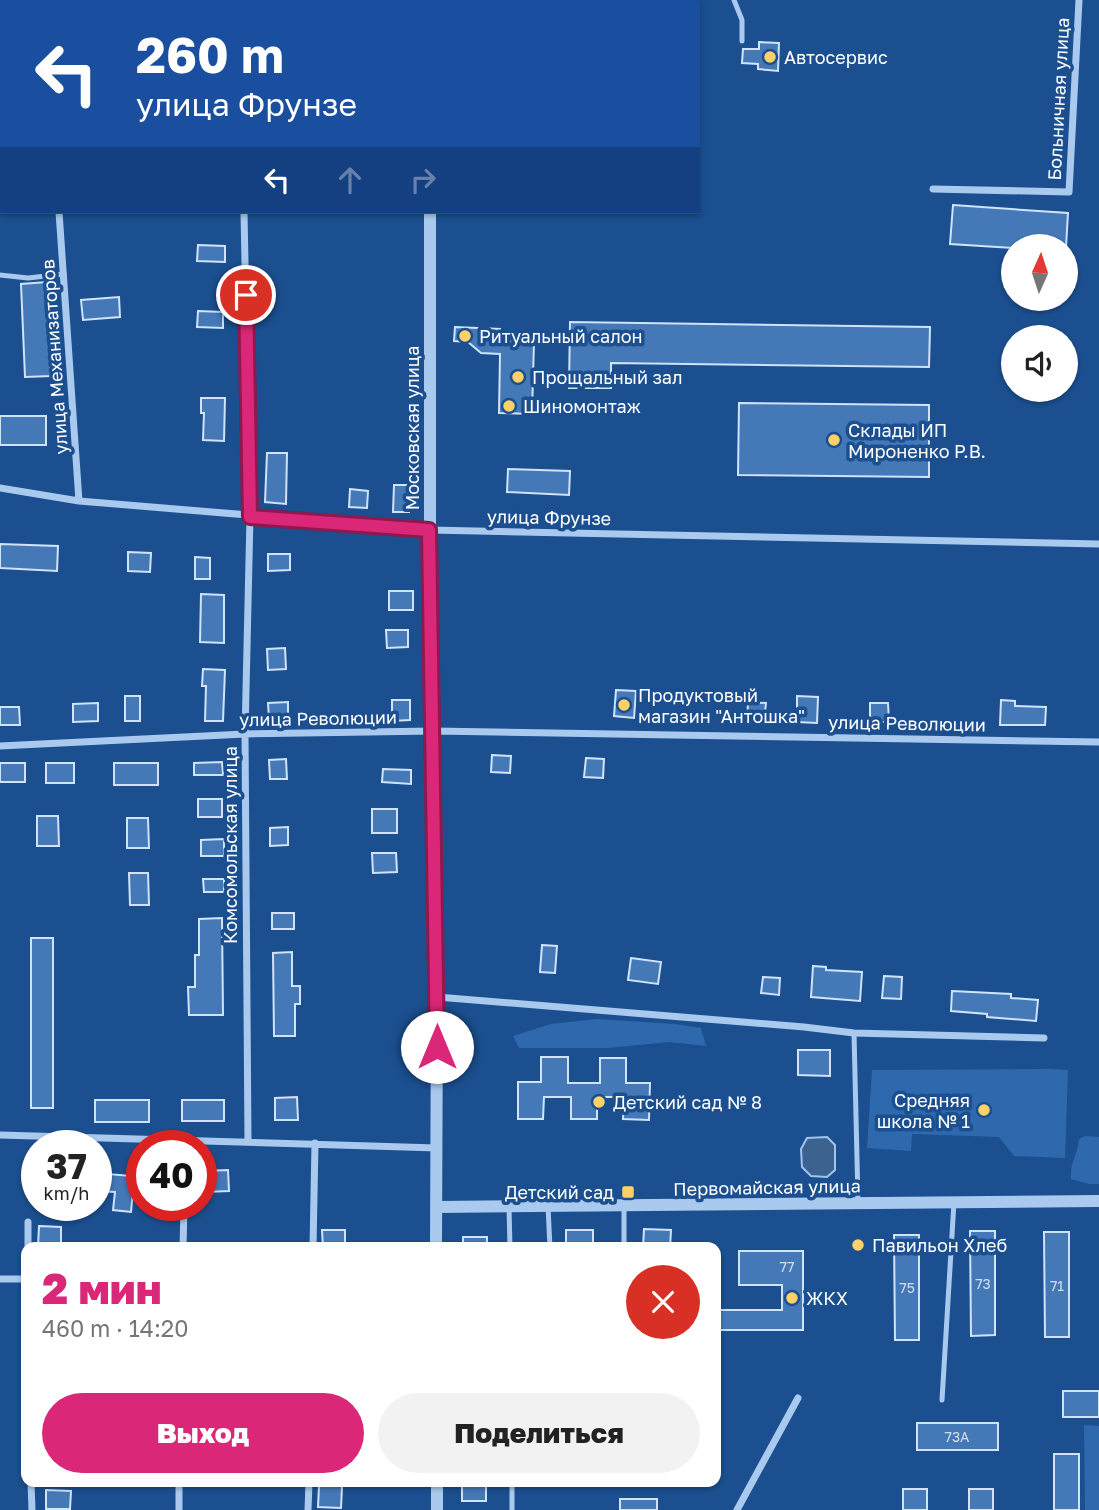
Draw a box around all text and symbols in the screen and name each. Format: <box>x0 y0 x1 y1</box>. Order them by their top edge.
street label: Больничная улица <box>1043 17 1073 181</box>
text: 260 m <box>136 25 284 84</box>
icon: left <box>21 28 112 119</box>
place label: Автосервис <box>784 46 888 68</box>
marker: Автосервис <box>762 49 778 65</box>
text: улица Фрунзе <box>136 85 357 123</box>
icon: left <box>258 161 296 199</box>
icon: ahead <box>331 161 369 199</box>
icon: right <box>404 161 442 199</box>
north arrow <box>1001 234 1078 312</box>
map controls <box>1001 234 1078 402</box>
street label: улица Механизаторов <box>36 259 72 455</box>
pin <box>216 265 276 325</box>
icon: arrive <box>227 276 265 314</box>
place label: Ритуальный салон <box>479 325 643 347</box>
button: sound <box>1001 325 1078 402</box>
marker: Ритуальный салон <box>457 328 473 344</box>
street label: Московская улица <box>401 346 423 510</box>
place label: Прощальный зал <box>532 366 683 388</box>
marker: Прощальный зал <box>510 369 526 385</box>
place label: Шиномонтаж <box>523 395 641 417</box>
marker: Шиномонтаж <box>501 398 517 414</box>
place label: Склады ИП Мироненко Р.В. <box>848 419 986 462</box>
marker: Склады ИП Мироненко Р.В. <box>826 432 842 448</box>
street label: улица Фрунзе <box>487 505 611 529</box>
place label: Продуктовый магазин "Антошка" <box>638 684 805 727</box>
marker: Продуктовый магазин "Антошка" <box>616 697 632 713</box>
street label: улица Революции <box>239 706 397 730</box>
street label: улица Революции <box>828 711 986 735</box>
street label: Комсомольская улица <box>219 746 241 944</box>
position arrow <box>400 1010 474 1084</box>
place label: Средняя школа № 1 <box>877 1089 970 1132</box>
place label: Детский сад № 8 <box>613 1091 762 1113</box>
marker: Детский сад № 8 <box>591 1094 607 1110</box>
marker: Средняя школа № 1 <box>976 1102 992 1118</box>
speed limit sign: 40 <box>126 1130 217 1221</box>
text: 37 <box>46 1145 87 1187</box>
street label: Первомайская улица <box>673 1174 861 1200</box>
place label: Детский сад <box>505 1181 614 1203</box>
text: km/h <box>44 1182 89 1204</box>
marker: Детский сад <box>620 1184 636 1200</box>
place label: Павильон Хлеб <box>872 1234 1007 1256</box>
marker: Павильон Хлеб <box>850 1237 866 1253</box>
house number: 77 <box>780 1258 794 1275</box>
text: 2 мин <box>42 1263 162 1313</box>
button: close <box>626 1265 700 1339</box>
house number: 73 <box>975 1275 991 1292</box>
house number: 71 <box>1050 1277 1064 1294</box>
house number: 75 <box>899 1279 915 1296</box>
place label: ЖКХ <box>806 1287 848 1309</box>
marker: ЖКХ <box>784 1290 800 1306</box>
text: 460 m · 14:20 <box>42 1314 188 1342</box>
button: Выход <box>42 1393 364 1473</box>
button: Поделиться <box>378 1393 700 1473</box>
house number: 73А <box>945 1428 970 1445</box>

